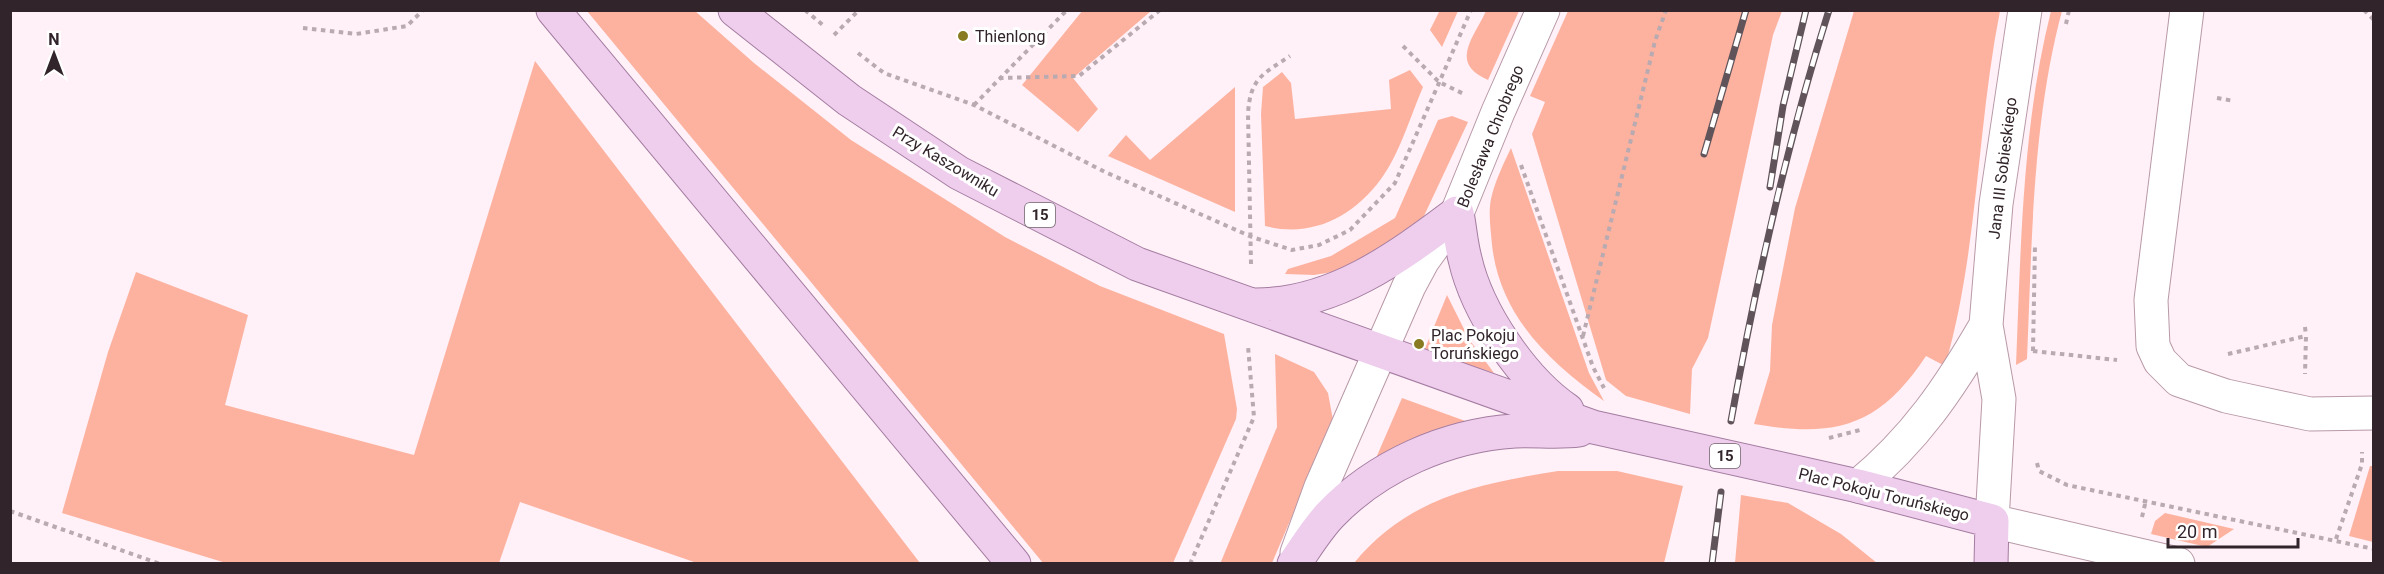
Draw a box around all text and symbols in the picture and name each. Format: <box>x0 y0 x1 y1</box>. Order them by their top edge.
north arrow <box>24 24 84 84</box>
place label: Thienlong <box>975 27 1045 46</box>
marker: Thienlong <box>956 29 970 43</box>
text: N <box>48 30 60 49</box>
street label: Bolesława Chrobrego <box>1453 62 1528 210</box>
street label: Jana III Sobieskiego <box>1984 96 2021 240</box>
street label: Przy Kaszowniku <box>889 122 1002 201</box>
road number: 15 <box>1025 203 1055 227</box>
place label: Plac Pokoju Toruńskiego <box>1431 326 1519 363</box>
marker: Plac Pokoju Toruńskiego <box>1412 337 1426 351</box>
road number: 15 <box>1710 444 1740 468</box>
street label: Plac Pokoju Toruńskiego <box>1796 464 1971 525</box>
scale bar <box>2168 511 2298 549</box>
text: 20 m <box>2177 521 2217 542</box>

